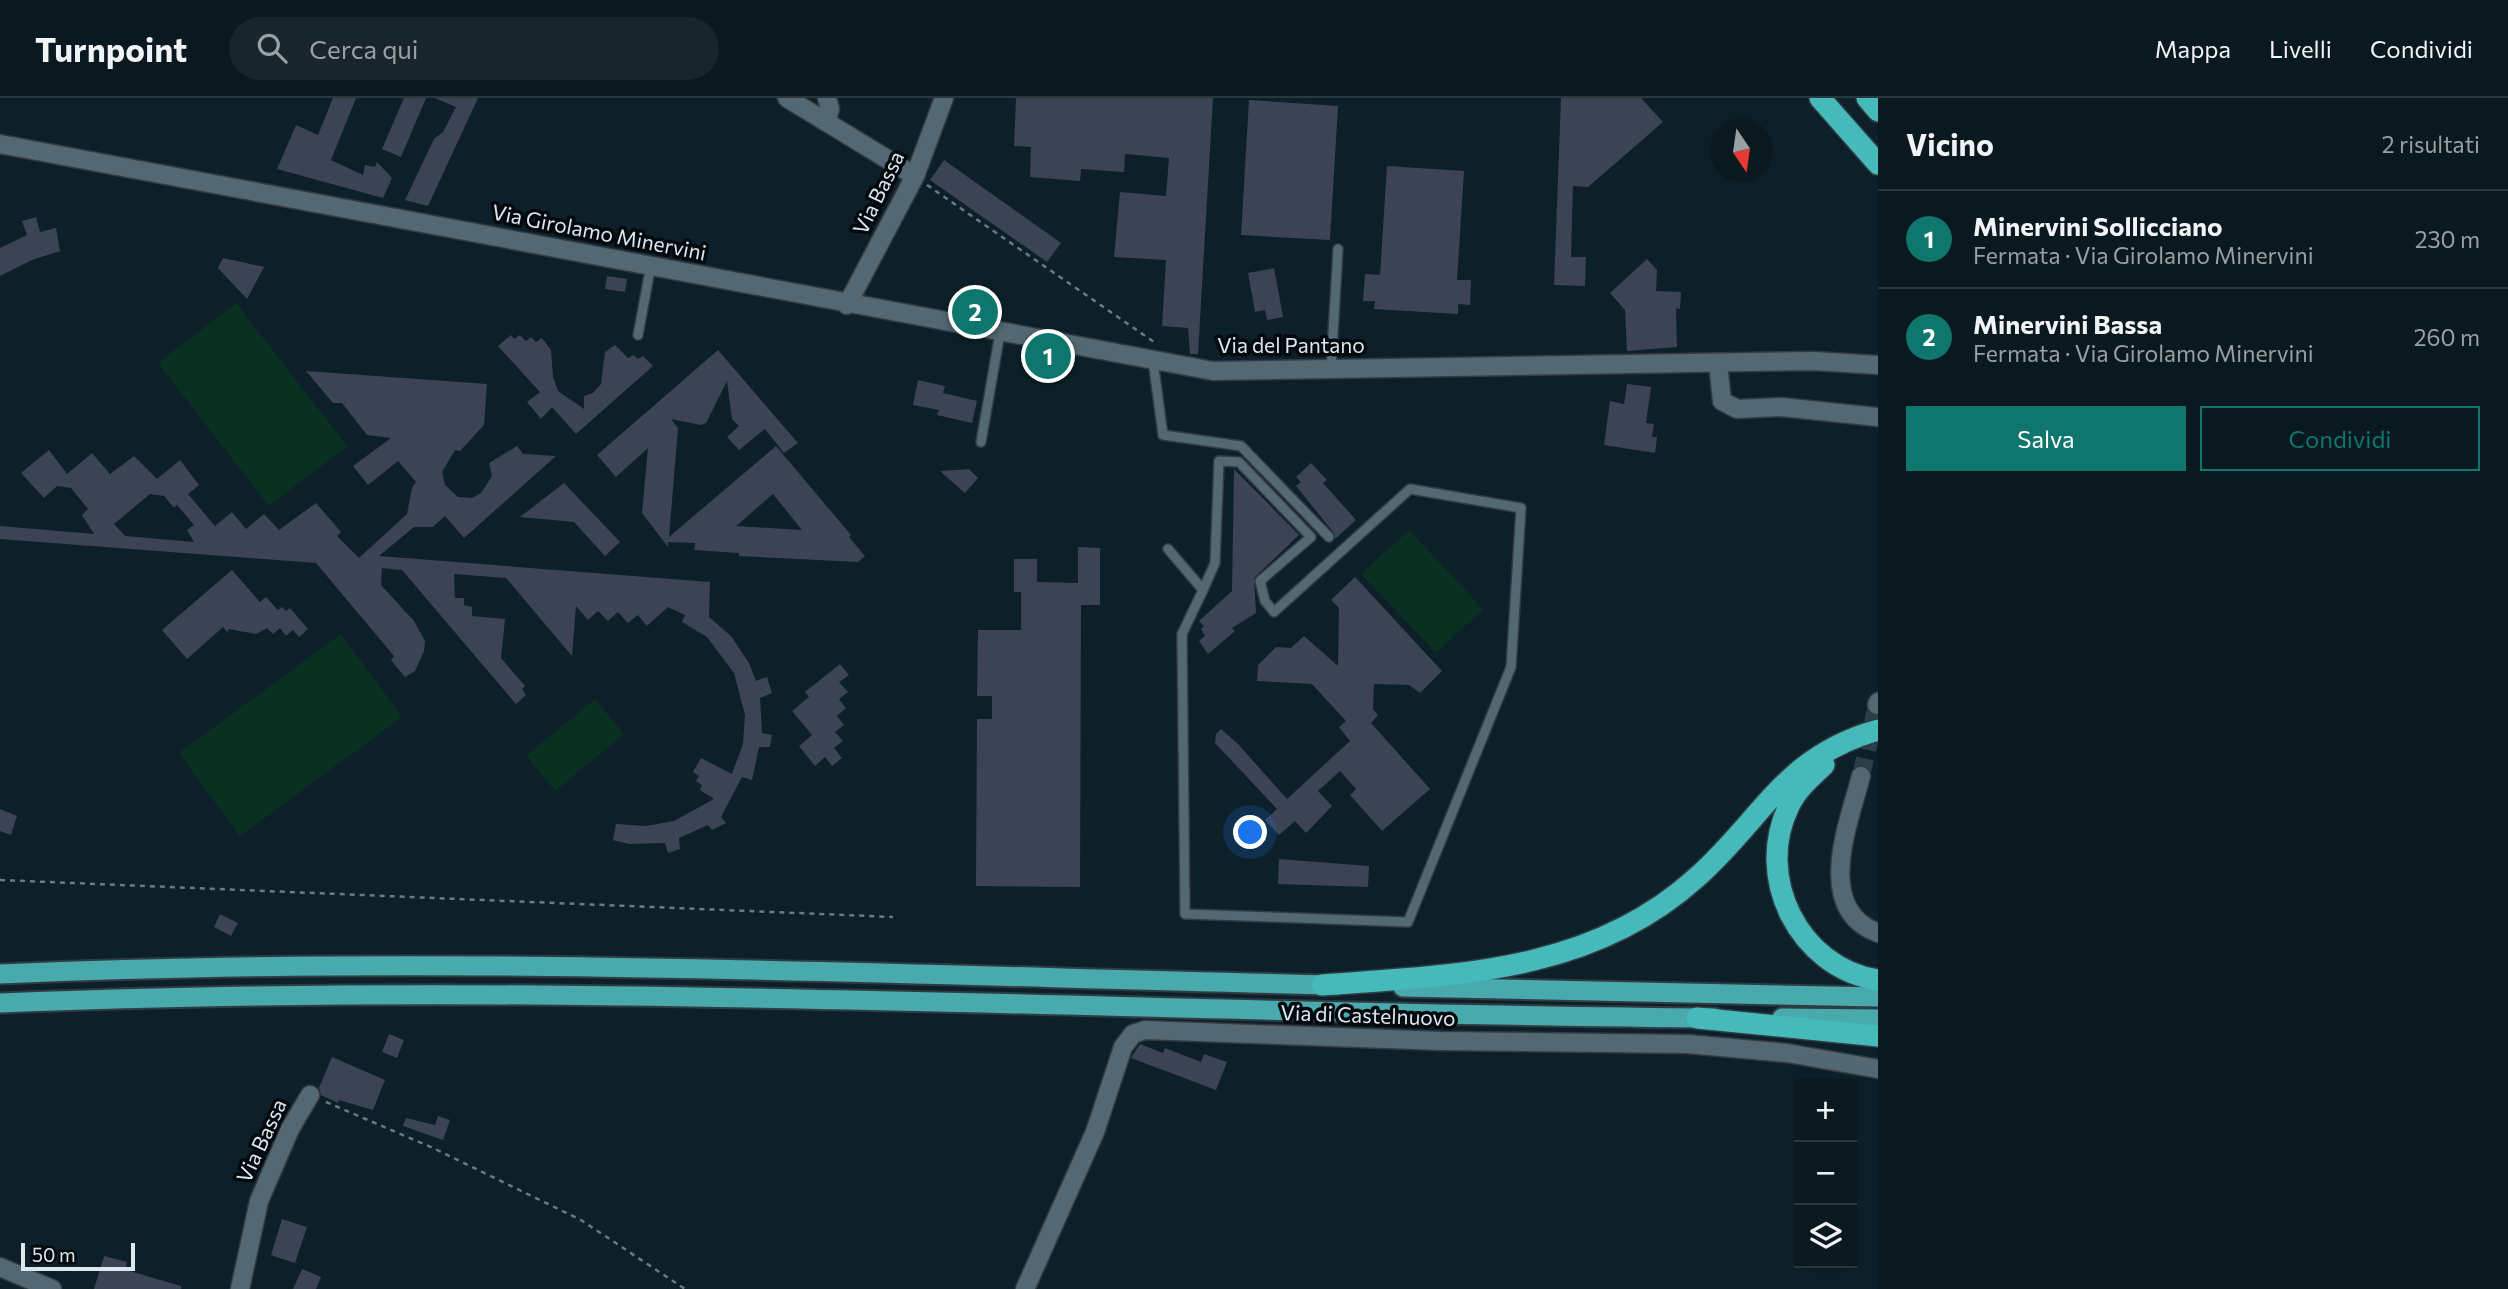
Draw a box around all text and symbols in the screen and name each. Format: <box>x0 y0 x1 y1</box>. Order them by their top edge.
search box <box>229 17 719 80</box>
text: Turnpoint <box>35 28 187 69</box>
icon: search <box>253 29 291 67</box>
text: Cerca qui <box>309 33 419 64</box>
text: Mappa <box>2155 34 2231 63</box>
text: Livelli <box>2269 34 2332 63</box>
text: Condividi <box>2370 34 2473 63</box>
north arrow <box>1710 119 1773 182</box>
text: Vicino <box>1906 125 1994 162</box>
text: 2 risultati <box>2382 130 2480 158</box>
street label: Via Bassa <box>847 147 908 238</box>
street label: Via Girolamo Minervini <box>490 198 709 265</box>
text: Minervini Sollicciano <box>1973 210 2223 241</box>
text: 1 <box>1924 225 1934 253</box>
text: 230 m <box>2415 225 2480 253</box>
text: Fermata · Via Girolamo Minervini <box>1973 241 2314 269</box>
pin: 2 <box>952 286 998 338</box>
text: Minervini Bassa <box>1973 308 2162 339</box>
text: 2 <box>1922 323 1936 351</box>
text: 260 m <box>2414 323 2480 351</box>
pin: 1 <box>1025 330 1071 382</box>
street label: Via del Pantano <box>1217 332 1365 357</box>
text: Fermata · Via Girolamo Minervini <box>1973 339 2314 367</box>
button: Salva <box>1906 406 2186 471</box>
button: Condividi <box>2200 406 2480 471</box>
your location <box>1233 815 1267 849</box>
street label: Via di Castelnuovo <box>1280 999 1456 1030</box>
map controls <box>1794 1079 1857 1268</box>
button: + <box>1794 1079 1857 1142</box>
street label: Via Bassa <box>230 1095 291 1186</box>
button: − <box>1794 1142 1857 1205</box>
button: layers <box>1794 1205 1857 1268</box>
scale bar <box>21 1240 135 1272</box>
text: 50 m <box>32 1243 76 1266</box>

